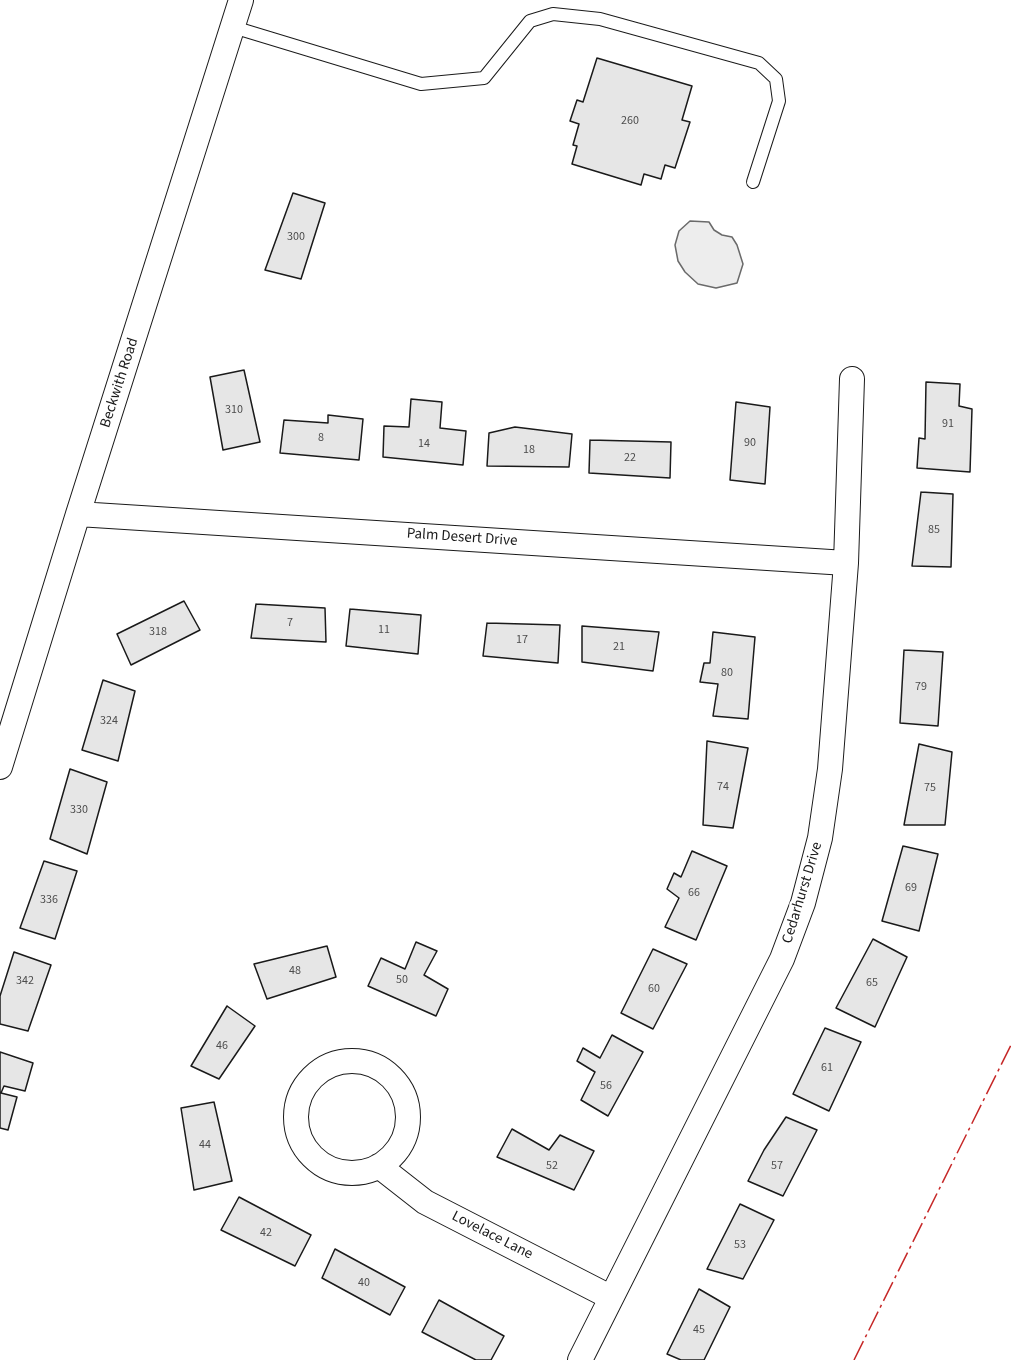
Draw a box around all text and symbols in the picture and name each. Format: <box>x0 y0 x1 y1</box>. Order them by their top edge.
house number: 260 <box>621 114 639 128</box>
house number: 300 <box>287 230 305 244</box>
street label: Beckwith Road <box>97 336 143 430</box>
house number: 310 <box>225 403 243 417</box>
house number: 91 <box>942 417 954 431</box>
house number: 8 <box>318 431 324 445</box>
house number: 90 <box>744 436 756 450</box>
house number: 14 <box>418 437 430 451</box>
house number: 18 <box>523 443 535 457</box>
house number: 22 <box>624 451 636 465</box>
house number: 85 <box>928 523 940 537</box>
street label: Palm Desert Drive <box>406 525 518 551</box>
house number: 7 <box>287 616 293 630</box>
house number: 11 <box>378 623 390 637</box>
house number: 318 <box>149 625 167 639</box>
house number: 17 <box>516 633 528 647</box>
house number: 21 <box>613 640 625 654</box>
house number: 80 <box>721 666 733 680</box>
house number: 79 <box>915 680 927 694</box>
house number: 324 <box>100 714 118 728</box>
house number: 74 <box>717 780 729 794</box>
house number: 75 <box>924 781 936 795</box>
house number: 330 <box>70 803 88 817</box>
street label: Cedarhurst Drive <box>779 840 827 946</box>
house number: 69 <box>905 881 917 895</box>
house number: 66 <box>688 886 700 900</box>
house number: 336 <box>40 893 58 907</box>
house number: 48 <box>289 964 301 978</box>
house number: 50 <box>396 973 408 987</box>
house number: 342 <box>16 974 34 988</box>
house number: 65 <box>866 976 878 990</box>
house number: 60 <box>648 982 660 996</box>
house number: 46 <box>216 1039 228 1053</box>
house number: 61 <box>821 1061 833 1075</box>
house number: 56 <box>600 1079 612 1093</box>
house number: 44 <box>199 1138 211 1152</box>
house number: 52 <box>546 1159 558 1173</box>
house number: 57 <box>771 1159 783 1173</box>
street label: Lovelace Lane <box>449 1208 535 1264</box>
house number: 42 <box>260 1226 272 1240</box>
house number: 53 <box>734 1238 746 1252</box>
house number: 40 <box>358 1276 370 1290</box>
house number: 45 <box>693 1323 705 1337</box>

